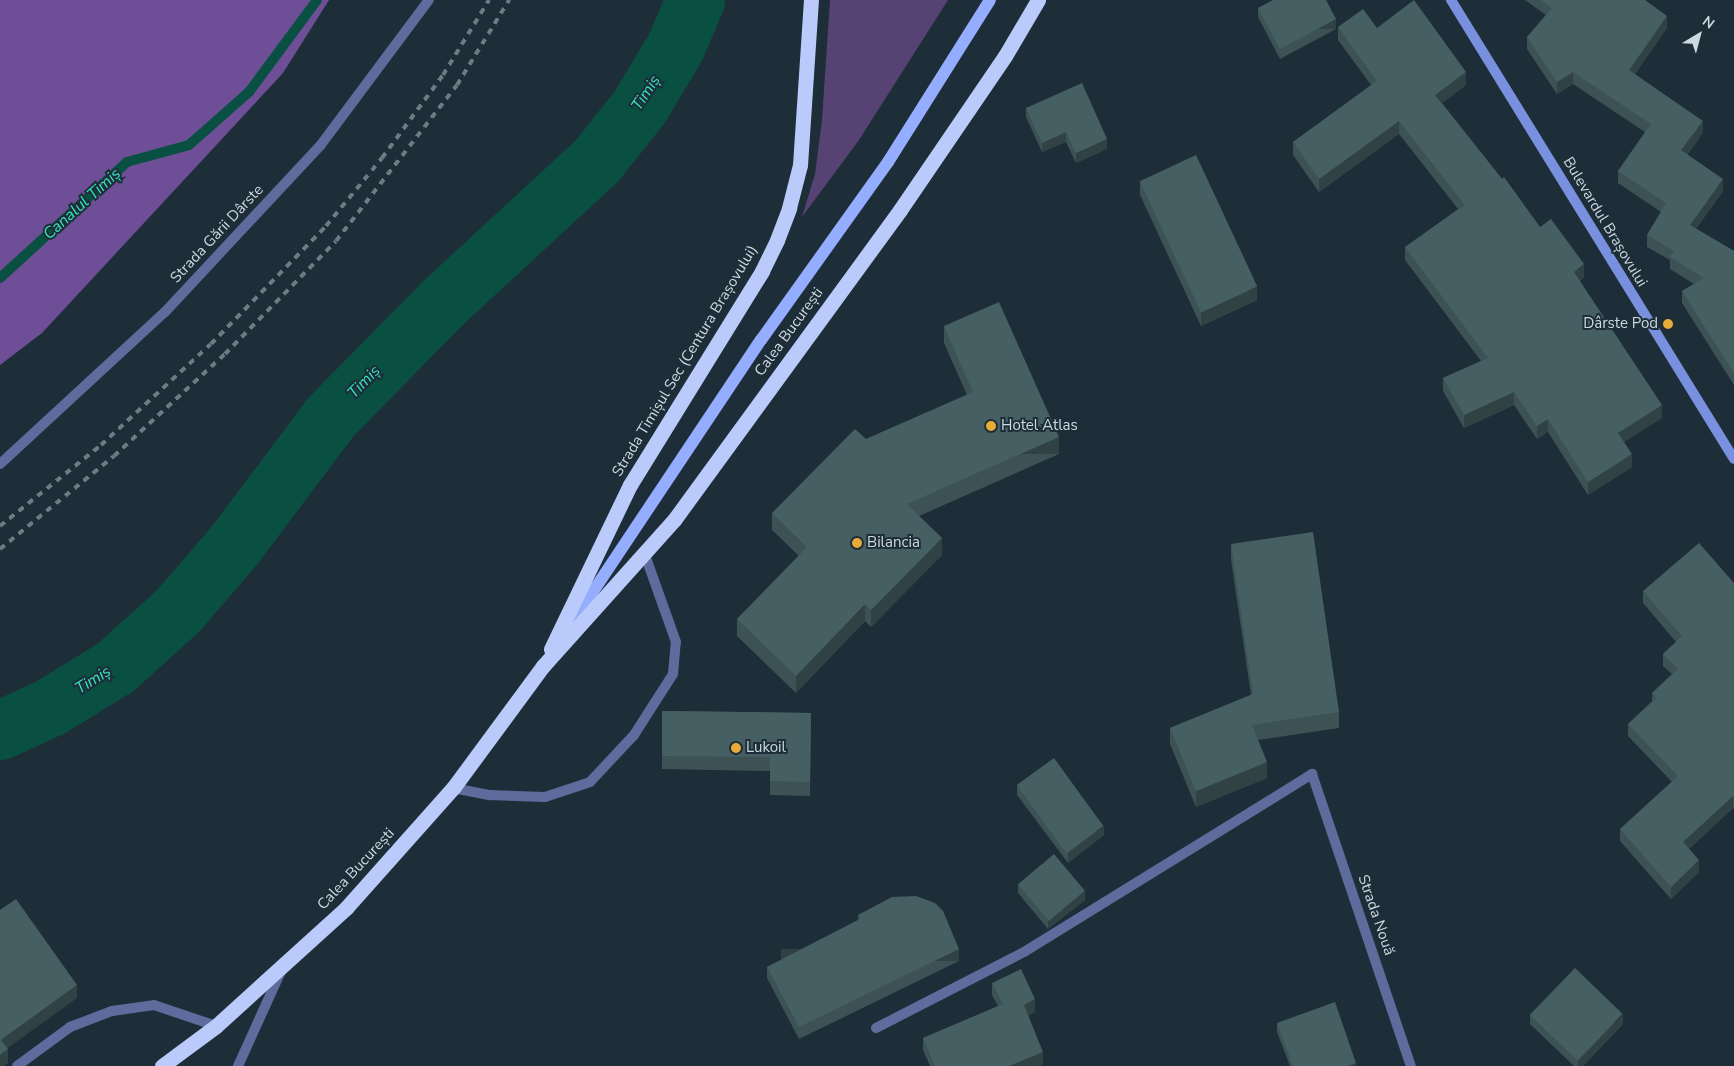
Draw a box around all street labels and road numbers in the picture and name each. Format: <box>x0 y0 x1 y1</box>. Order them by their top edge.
street label: Bulevardul Brașovului <box>1559 154 1651 290</box>
street label: Strada Gării Dârste <box>167 181 267 287</box>
street label: Strada Timișul Sec (Centura Brașovului) <box>609 242 761 480</box>
street label: Calea București <box>751 284 827 380</box>
street label: Calea București <box>314 824 398 914</box>
street label: Strada Nouă <box>1354 872 1398 958</box>

